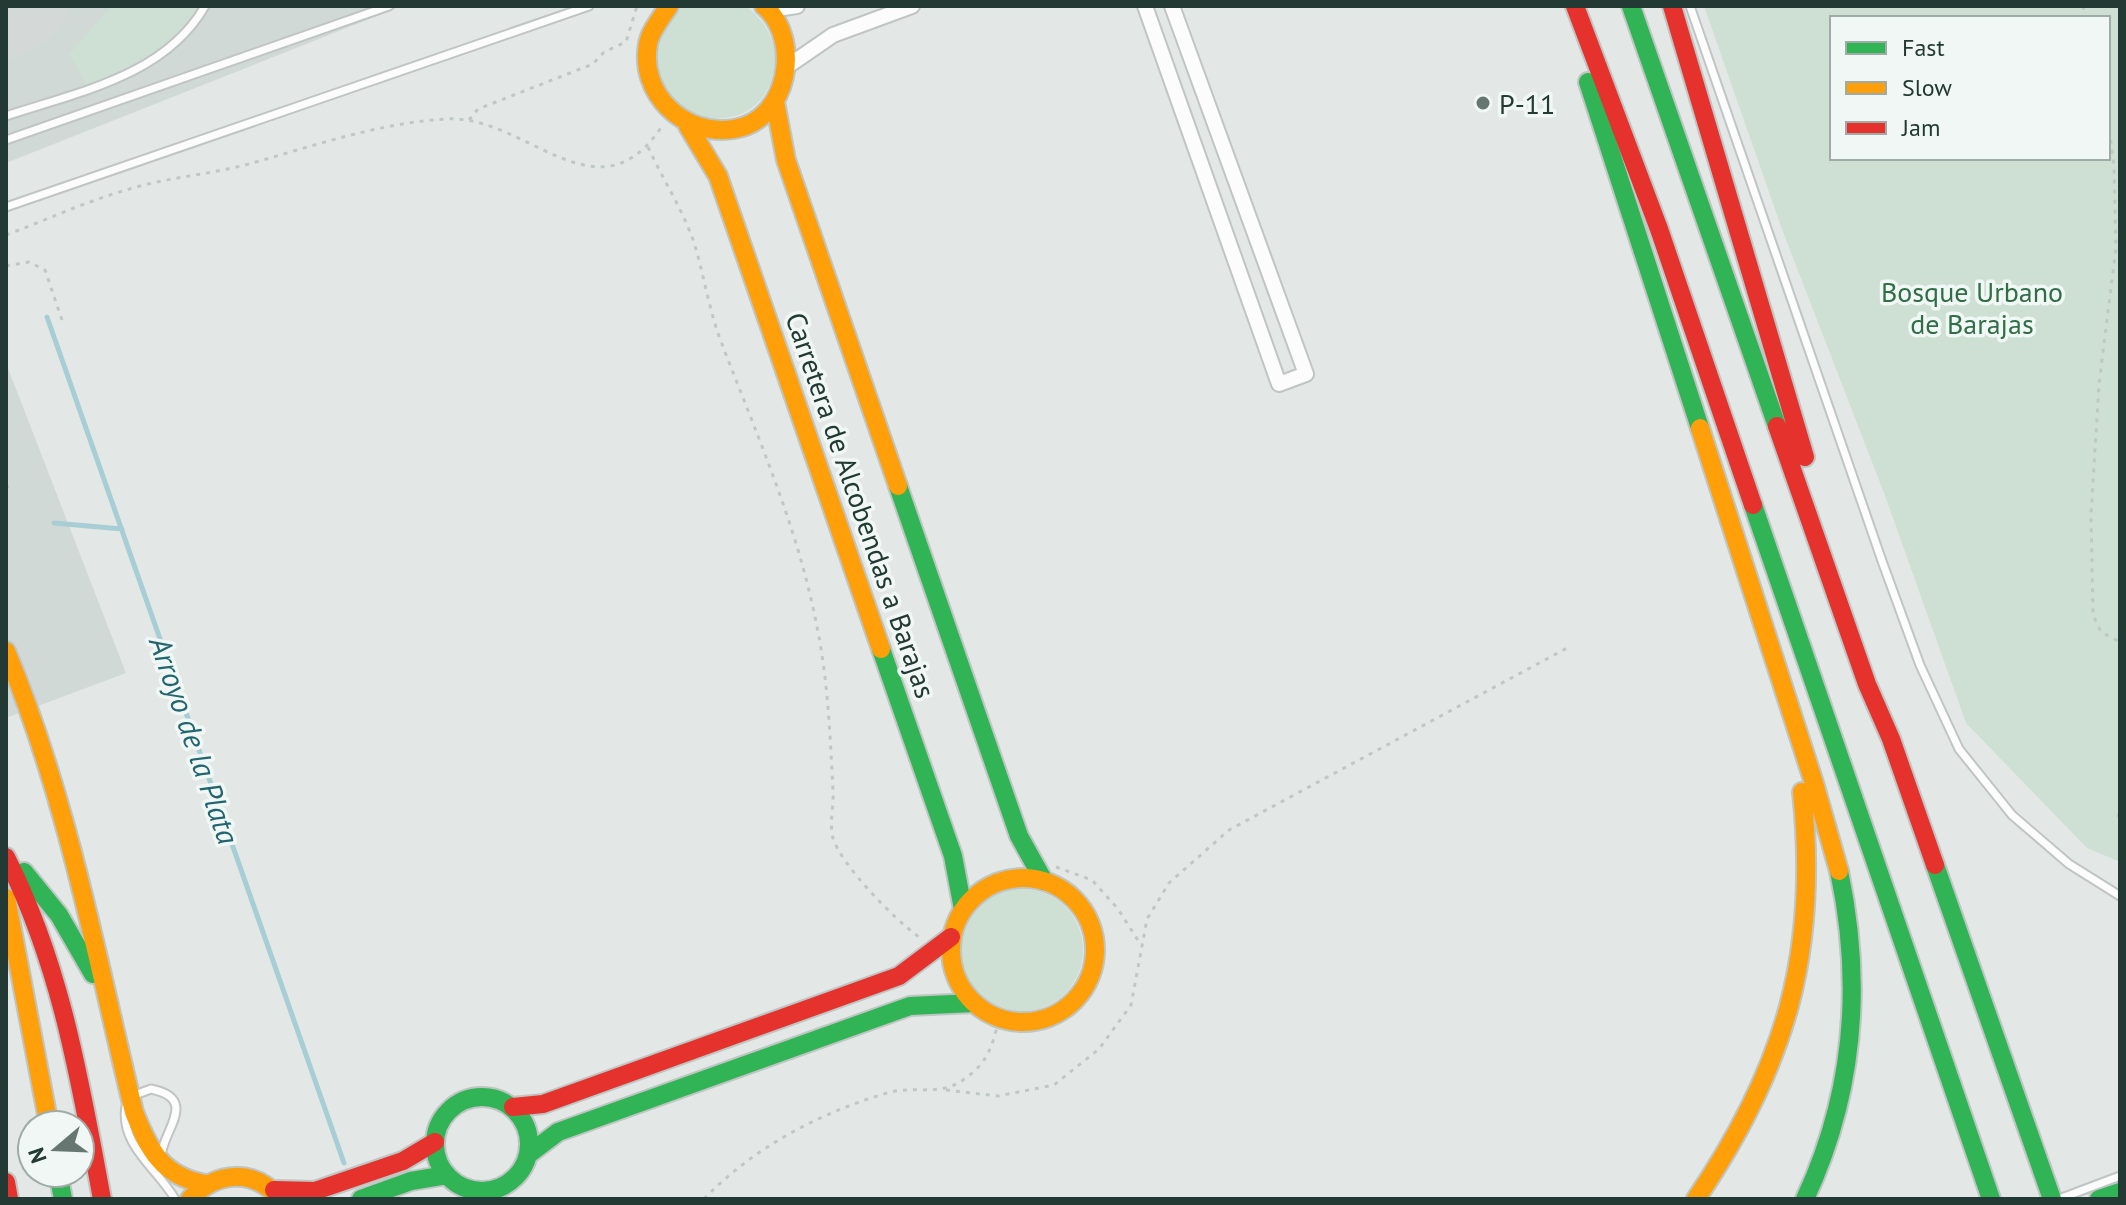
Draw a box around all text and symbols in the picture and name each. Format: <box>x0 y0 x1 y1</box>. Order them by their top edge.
legend <box>1830 16 2110 160</box>
text: Fast <box>1902 32 1945 63</box>
text: Slow <box>1902 72 1952 103</box>
place label: P-11 <box>1499 85 1555 122</box>
marker: P-11 <box>1474 94 1492 112</box>
text: Jam <box>1901 112 1940 143</box>
park label: Bosque Urbano de Barajas <box>1881 273 2063 342</box>
street label: Carretera de Alcobendas a Barajas <box>778 307 944 703</box>
water label: Arroyo de la Plata <box>141 630 249 849</box>
north arrow <box>16 1109 96 1189</box>
text: N <box>21 1144 53 1167</box>

